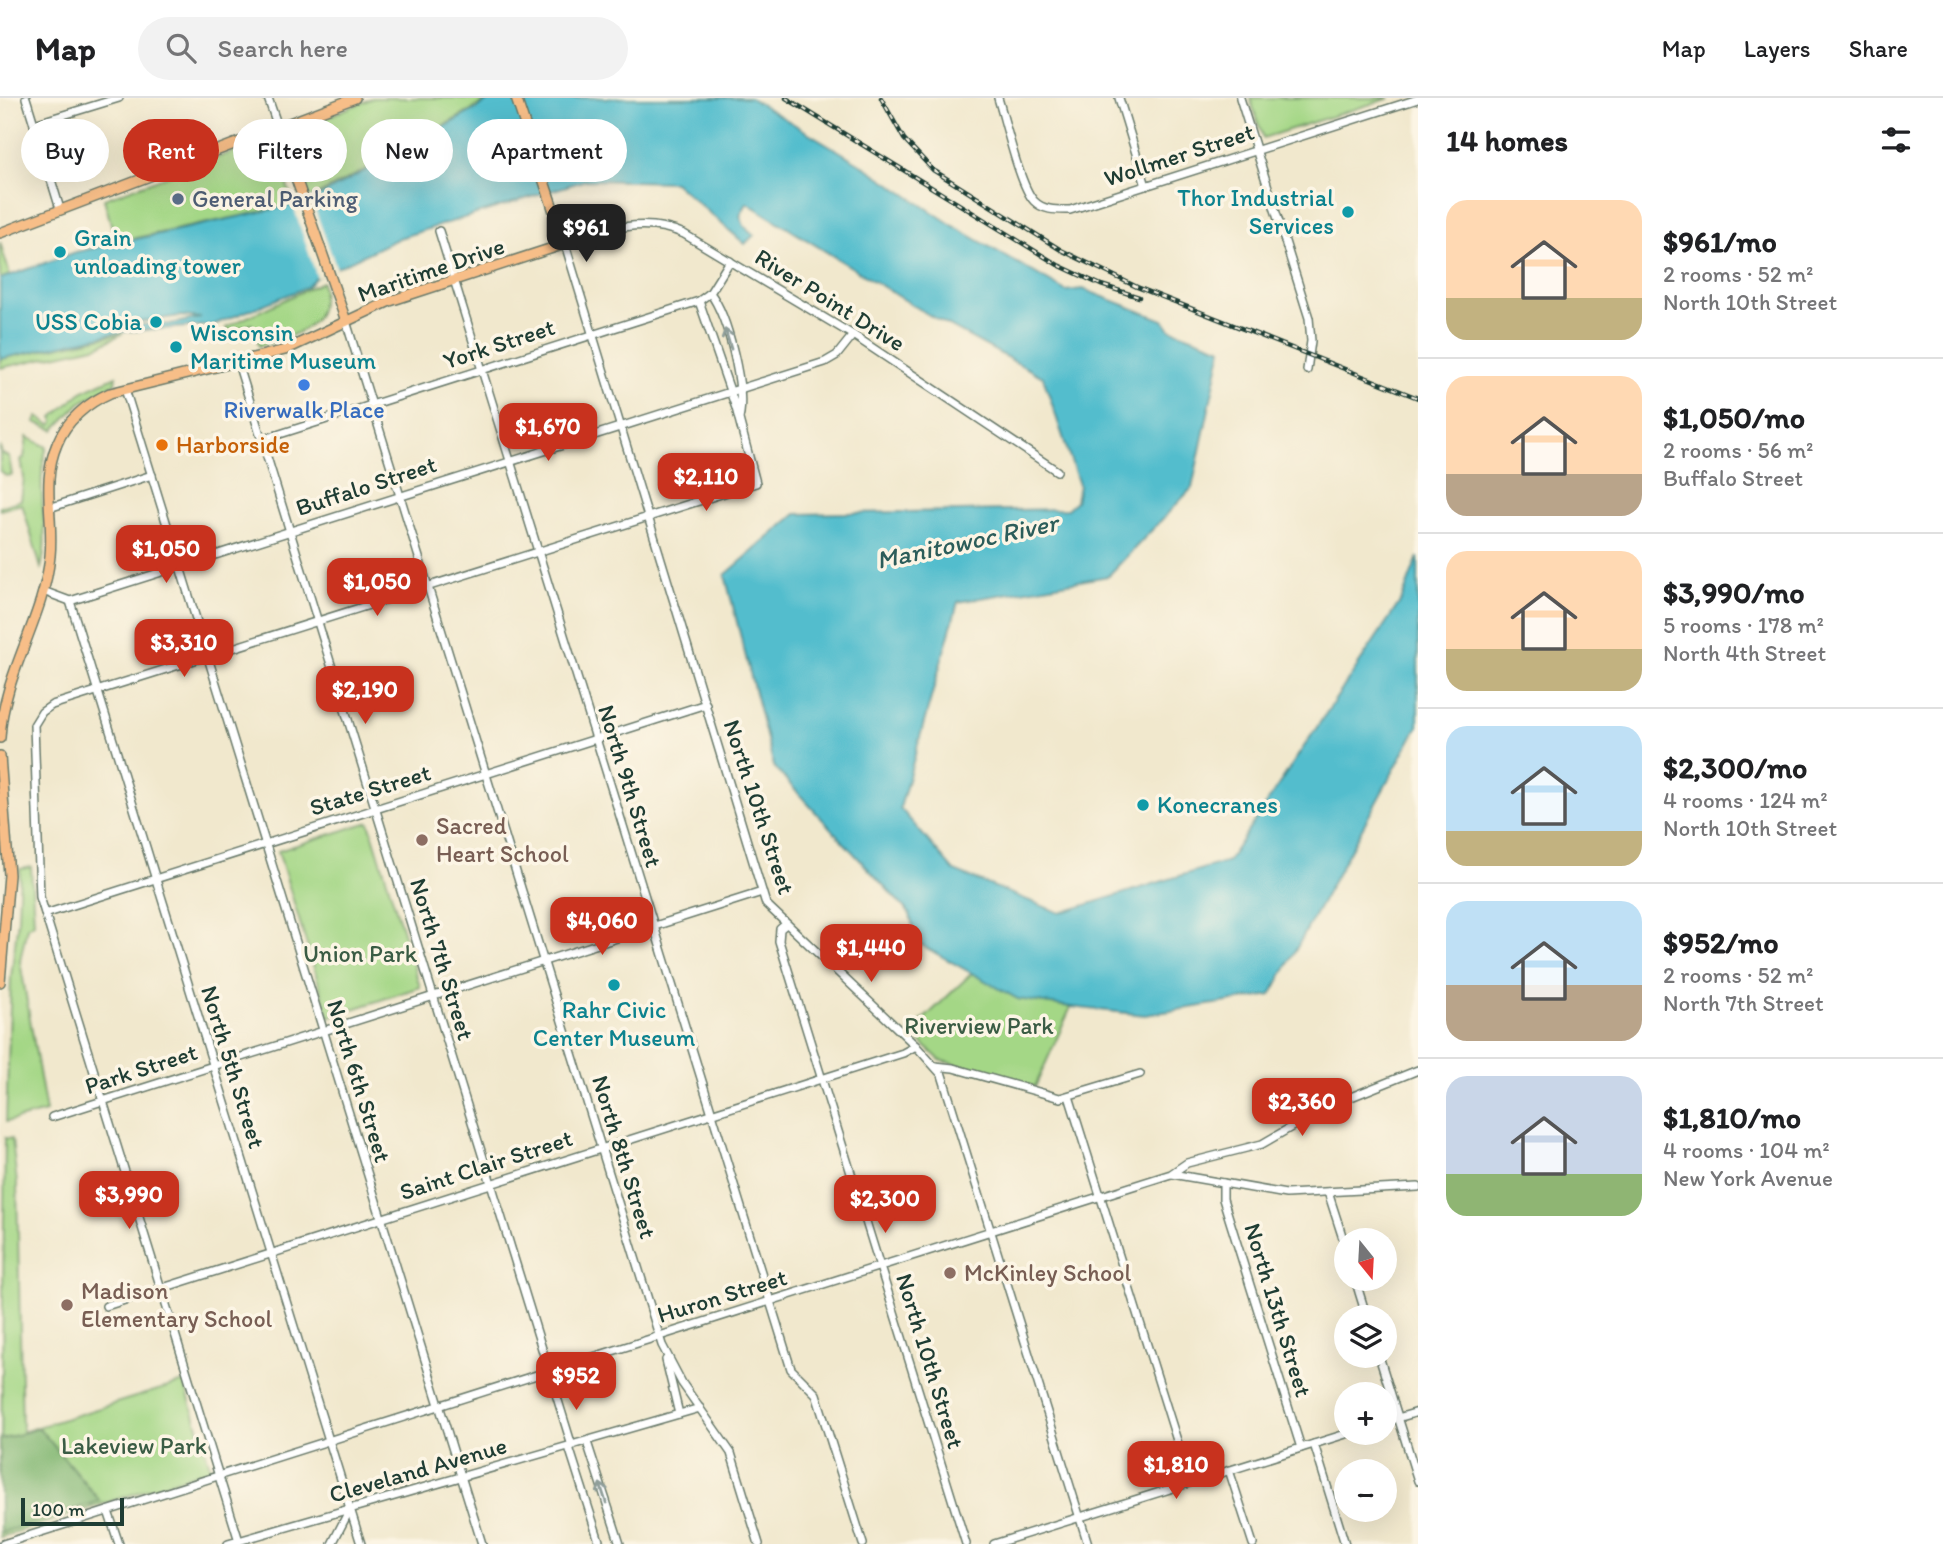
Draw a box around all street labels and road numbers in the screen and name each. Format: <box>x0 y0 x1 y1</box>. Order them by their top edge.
street label: Wollmer Street <box>1100 117 1258 192</box>
street label: Maritime Drive <box>354 231 508 308</box>
street label: River Point Drive <box>750 242 911 357</box>
street label: York Street <box>439 312 558 375</box>
street label: Buffalo Street <box>292 449 440 522</box>
street label: North 9th Street <box>592 701 669 871</box>
street label: North 10th Street <box>718 716 801 898</box>
street label: State Street <box>306 757 434 822</box>
street label: North 7th Street <box>404 874 481 1043</box>
street label: North 5th Street <box>195 982 272 1152</box>
street label: North 6th Street <box>321 996 398 1166</box>
street label: Park Street <box>81 1037 201 1100</box>
street label: North 8th Street <box>586 1072 663 1242</box>
street label: Saint Clair Street <box>396 1123 576 1206</box>
street label: North 13th Street <box>1238 1220 1319 1400</box>
street label: Huron Street <box>654 1262 790 1329</box>
street label: North 10th Street <box>890 1270 971 1452</box>
street label: Cleveland Avenue <box>326 1430 510 1509</box>

